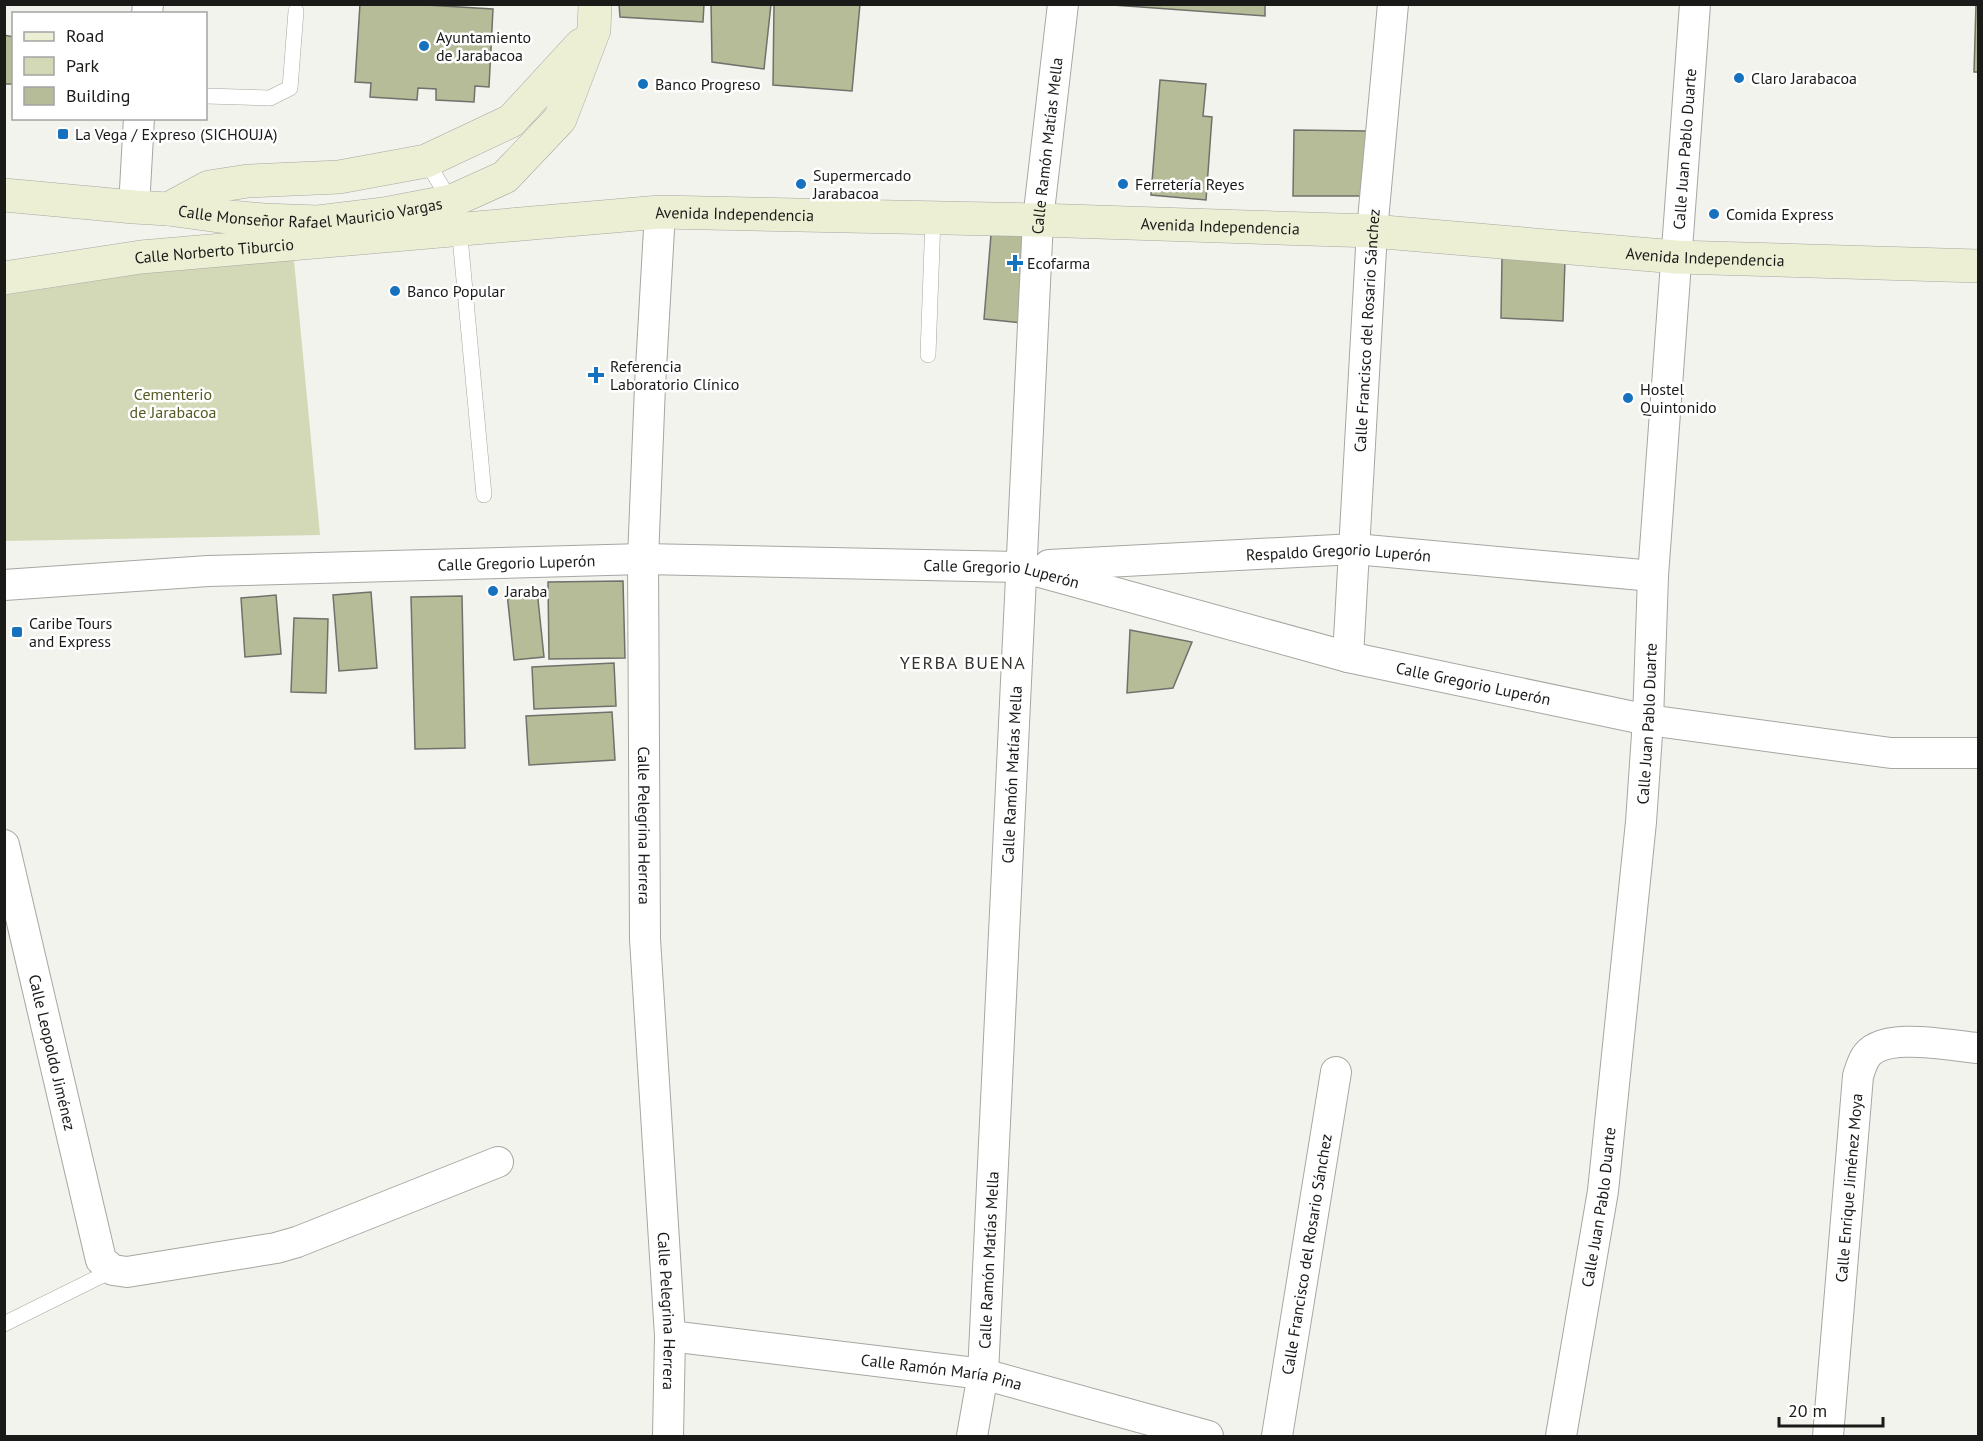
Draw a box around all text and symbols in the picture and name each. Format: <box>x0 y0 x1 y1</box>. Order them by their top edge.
legend <box>12 12 207 120</box>
text: Road <box>66 24 104 47</box>
place label: Ayuntamiento de Jarabacoa <box>436 27 531 65</box>
marker: Ayuntamiento de Jarabacoa <box>417 39 431 53</box>
text: Park <box>66 54 99 77</box>
street label: Calle Ramón Matías Mella <box>1027 56 1067 235</box>
street label: Calle Juan Pablo Duarte <box>1668 68 1700 230</box>
place label: Claro Jarabacoa <box>1751 68 1857 88</box>
marker: Claro Jarabacoa <box>1732 71 1746 85</box>
place label: Banco Progreso <box>655 74 761 94</box>
marker: Banco Progreso <box>636 77 650 91</box>
text: Building <box>66 84 130 107</box>
place label: La Vega / Expreso (SICHOUJA) <box>75 124 278 144</box>
marker: La Vega / Expreso (SICHOUJA) <box>56 127 70 141</box>
place label: Supermercado Jarabacoa <box>812 165 911 203</box>
place label: Ferretería Reyes <box>1135 174 1245 194</box>
marker: Supermercado Jarabacoa <box>794 177 808 191</box>
marker: Ferretería Reyes <box>1116 177 1130 191</box>
street label: Calle Monseñor Rafael Mauricio Vargas <box>177 193 444 232</box>
street label: Avenida Independencia <box>654 202 814 225</box>
place label: Comida Express <box>1726 204 1834 224</box>
marker: Comida Express <box>1707 207 1721 221</box>
street label: Calle Francisco del Rosario Sánchez <box>1350 208 1384 453</box>
street label: Avenida Independencia <box>1140 213 1300 239</box>
street label: Calle Norberto Tiburcio <box>133 234 295 268</box>
street label: Avenida Independencia <box>1625 243 1785 270</box>
place label: Ecofarma <box>1027 253 1090 273</box>
marker: Ecofarma <box>1008 256 1022 270</box>
place label: Banco Popular <box>407 281 506 301</box>
marker: Banco Popular <box>388 284 402 298</box>
place label: Referencia Laboratorio Clínico <box>610 356 739 394</box>
marker: Referencia Laboratorio Clínico <box>587 366 605 384</box>
place label: Hostel Quintonido <box>1640 379 1717 417</box>
park label: Cementerio de Jarabacoa <box>130 384 216 422</box>
marker: Hostel Quintonido <box>1621 391 1635 405</box>
street label: Respaldo Gregorio Luperón <box>1245 539 1432 566</box>
street label: Calle Gregorio Luperón <box>437 550 596 575</box>
street label: Calle Gregorio Luperón <box>923 555 1082 592</box>
place label: Jaraba <box>504 581 548 601</box>
marker: Jaraba <box>486 584 500 598</box>
place label: Caribe Tours and Express <box>29 613 113 651</box>
marker: Caribe Tours and Express <box>10 625 24 639</box>
street label: Calle Juan Pablo Duarte <box>1632 643 1661 805</box>
district label: YERBA BUENA <box>900 651 1026 674</box>
street label: Calle Gregorio Luperón <box>1394 657 1553 709</box>
street label: Calle Ramón Matías Mella <box>997 685 1026 864</box>
street label: Calle Pelegrina Herrera <box>634 746 655 905</box>
street label: Calle Leopoldo Jiménez <box>25 972 80 1133</box>
street label: Calle Enrique Jiménez Moya <box>1831 1093 1867 1283</box>
street label: Calle Juan Pablo Duarte <box>1577 1126 1620 1289</box>
street label: Calle Francisco del Rosario Sánchez <box>1277 1132 1336 1376</box>
street label: Calle Ramón Matías Mella <box>974 1171 1003 1349</box>
street label: Calle Pelegrina Herrera <box>653 1231 680 1390</box>
street label: Calle Ramón María Pina <box>860 1349 1024 1394</box>
scale bar <box>1779 1390 1882 1428</box>
text: 20 m <box>1788 1399 1827 1422</box>

